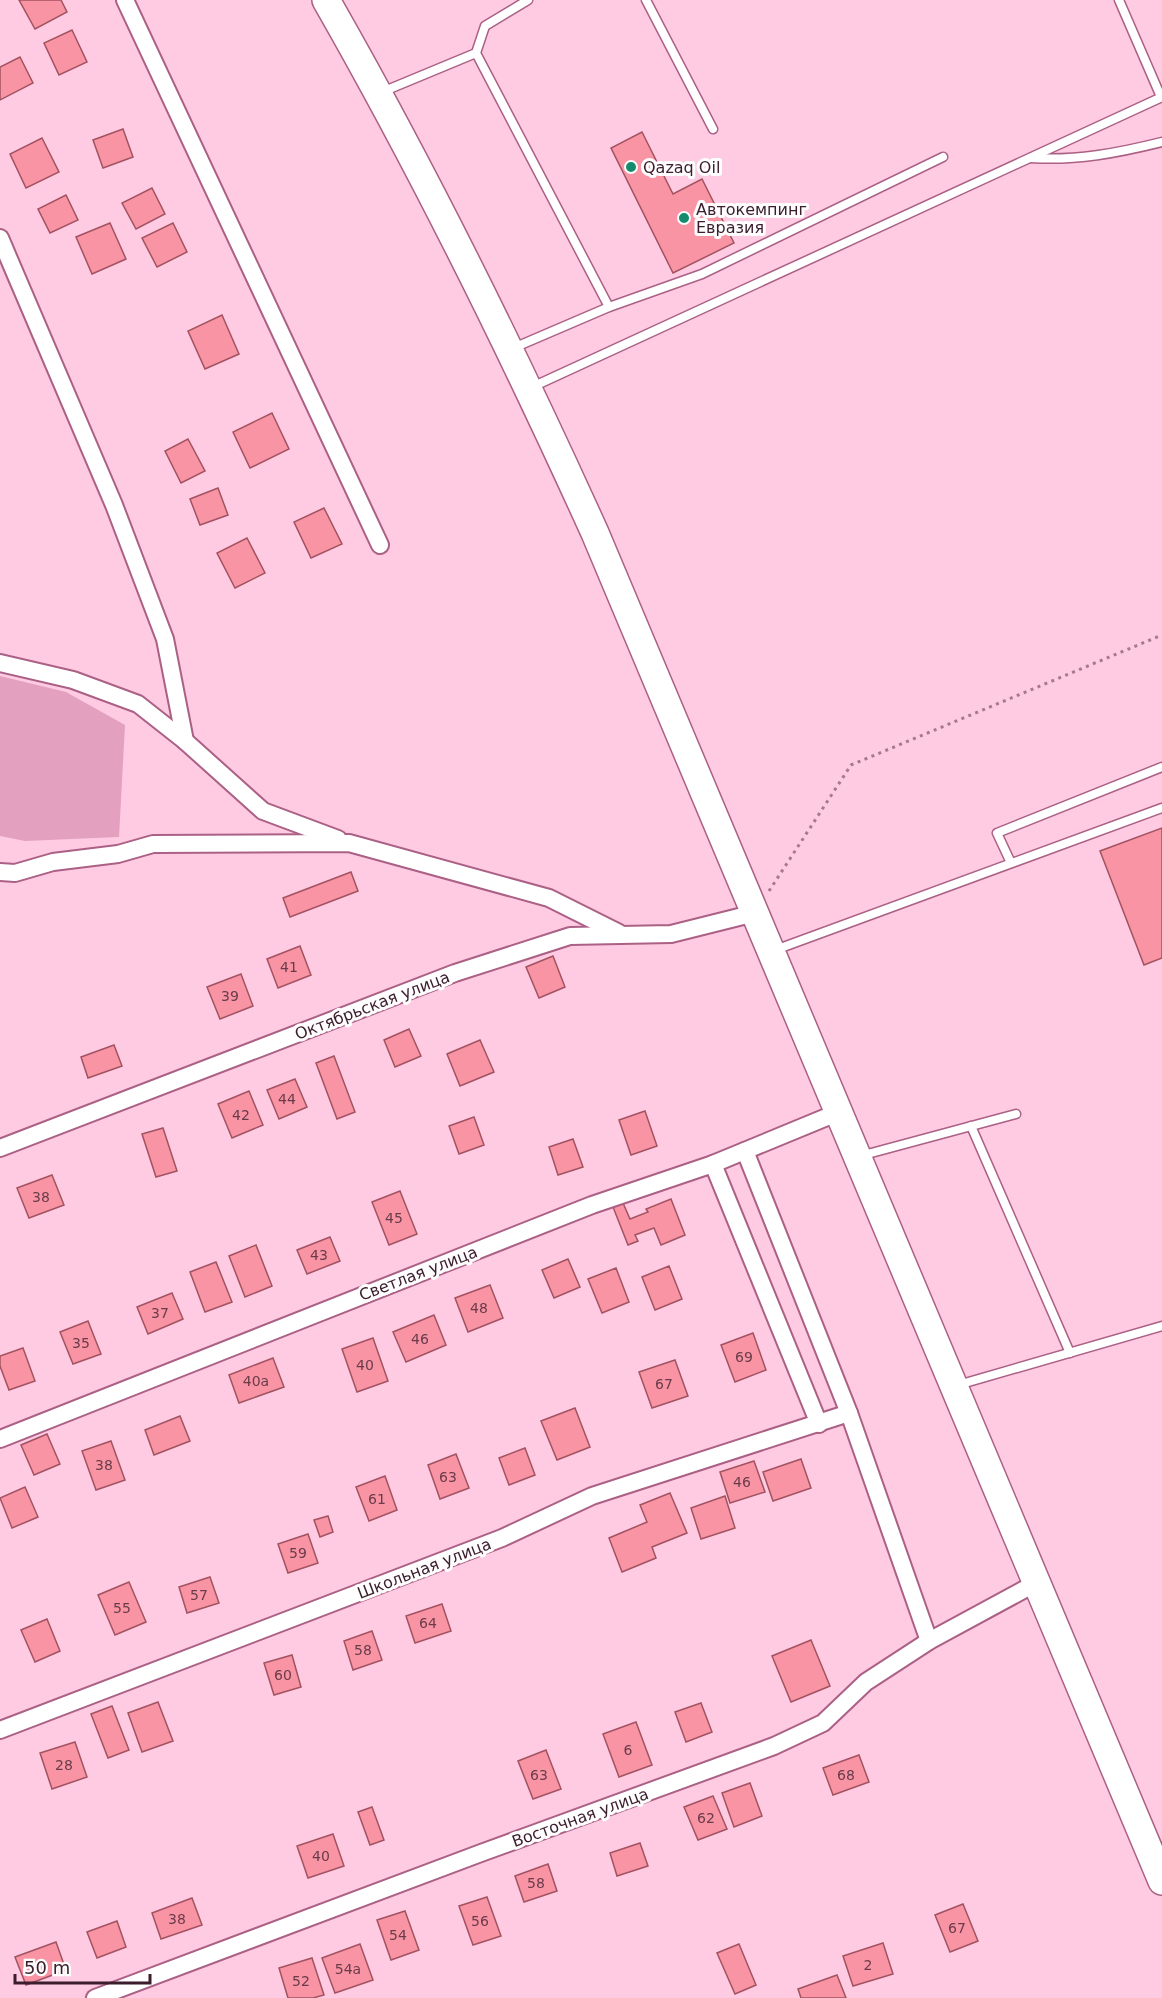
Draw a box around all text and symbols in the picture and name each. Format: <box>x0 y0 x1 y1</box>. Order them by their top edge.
place label: Qazaq Oil <box>643 158 720 177</box>
marker: Qazaq Oil <box>624 160 638 174</box>
place label: Автокемпинг Евразия <box>696 200 807 237</box>
marker: Автокемпинг Евразия <box>677 211 691 225</box>
house number: 41 <box>280 959 298 975</box>
street label: Октябрьская улица <box>292 967 452 1044</box>
house number: 39 <box>221 988 239 1004</box>
house number: 44 <box>278 1091 296 1107</box>
house number: 42 <box>232 1107 250 1123</box>
house number: 38 <box>32 1189 50 1205</box>
house number: 45 <box>385 1210 403 1226</box>
street label: Светлая улица <box>356 1242 480 1305</box>
house number: 43 <box>310 1247 328 1263</box>
house number: 48 <box>470 1300 488 1316</box>
house number: 37 <box>151 1305 169 1321</box>
house number: 46 <box>411 1331 429 1347</box>
house number: 35 <box>72 1335 90 1351</box>
house number: 69 <box>735 1349 753 1365</box>
house number: 40 <box>356 1357 374 1373</box>
house number: 40а <box>243 1373 269 1389</box>
house number: 67 <box>655 1376 673 1392</box>
house number: 38 <box>95 1457 113 1473</box>
house number: 63 <box>439 1469 457 1485</box>
house number: 46 <box>733 1474 751 1490</box>
house number: 61 <box>368 1491 386 1507</box>
street label: Школьная улица <box>354 1534 494 1603</box>
house number: 59 <box>289 1545 307 1561</box>
house number: 57 <box>190 1587 208 1603</box>
house number: 55 <box>113 1600 131 1616</box>
house number: 64 <box>419 1615 437 1631</box>
house number: 58 <box>354 1642 372 1658</box>
house number: 60 <box>274 1667 292 1683</box>
house number: 6 <box>624 1742 633 1758</box>
house number: 28 <box>55 1757 73 1773</box>
house number: 63 <box>530 1767 548 1783</box>
house number: 68 <box>837 1767 855 1783</box>
street label: Восточная улица <box>509 1784 651 1851</box>
house number: 62 <box>697 1810 715 1826</box>
house number: 40 <box>312 1848 330 1864</box>
house number: 58 <box>527 1875 545 1891</box>
house number: 38 <box>168 1911 186 1927</box>
house number: 56 <box>471 1913 489 1929</box>
house number: 67 <box>948 1920 966 1936</box>
house number: 54 <box>389 1927 407 1943</box>
scale bar <box>15 1947 150 1985</box>
text: 50 m <box>24 1957 70 1978</box>
house number: 2 <box>864 1957 872 1973</box>
house number: 54а <box>335 1961 361 1977</box>
house number: 52 <box>292 1973 310 1989</box>

